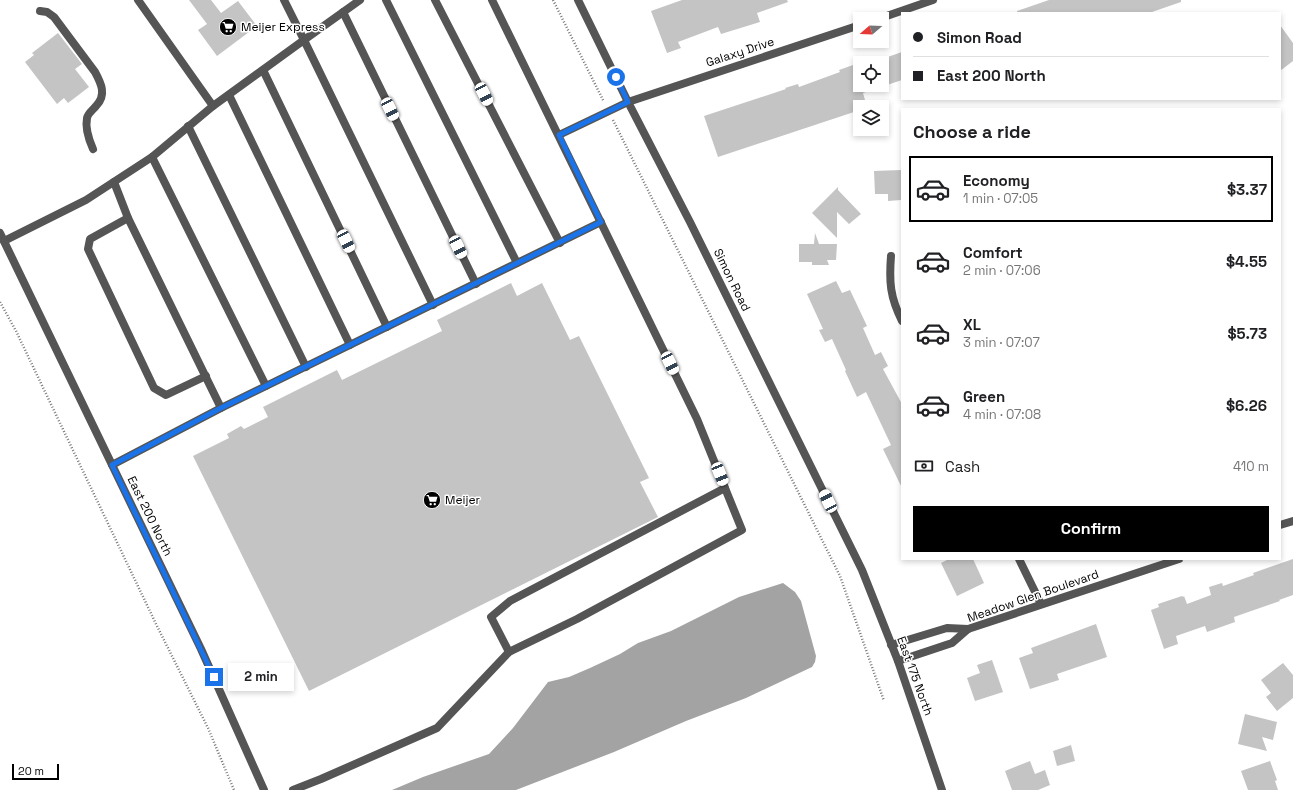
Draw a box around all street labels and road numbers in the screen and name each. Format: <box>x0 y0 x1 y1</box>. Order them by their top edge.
street label: Galaxy Drive <box>704 33 776 71</box>
street label: Simon Road <box>710 246 754 314</box>
street label: East 200 North <box>124 473 176 559</box>
street label: Meadow Glen Boulevard <box>965 566 1101 626</box>
street label: East 175 North <box>893 634 937 718</box>

